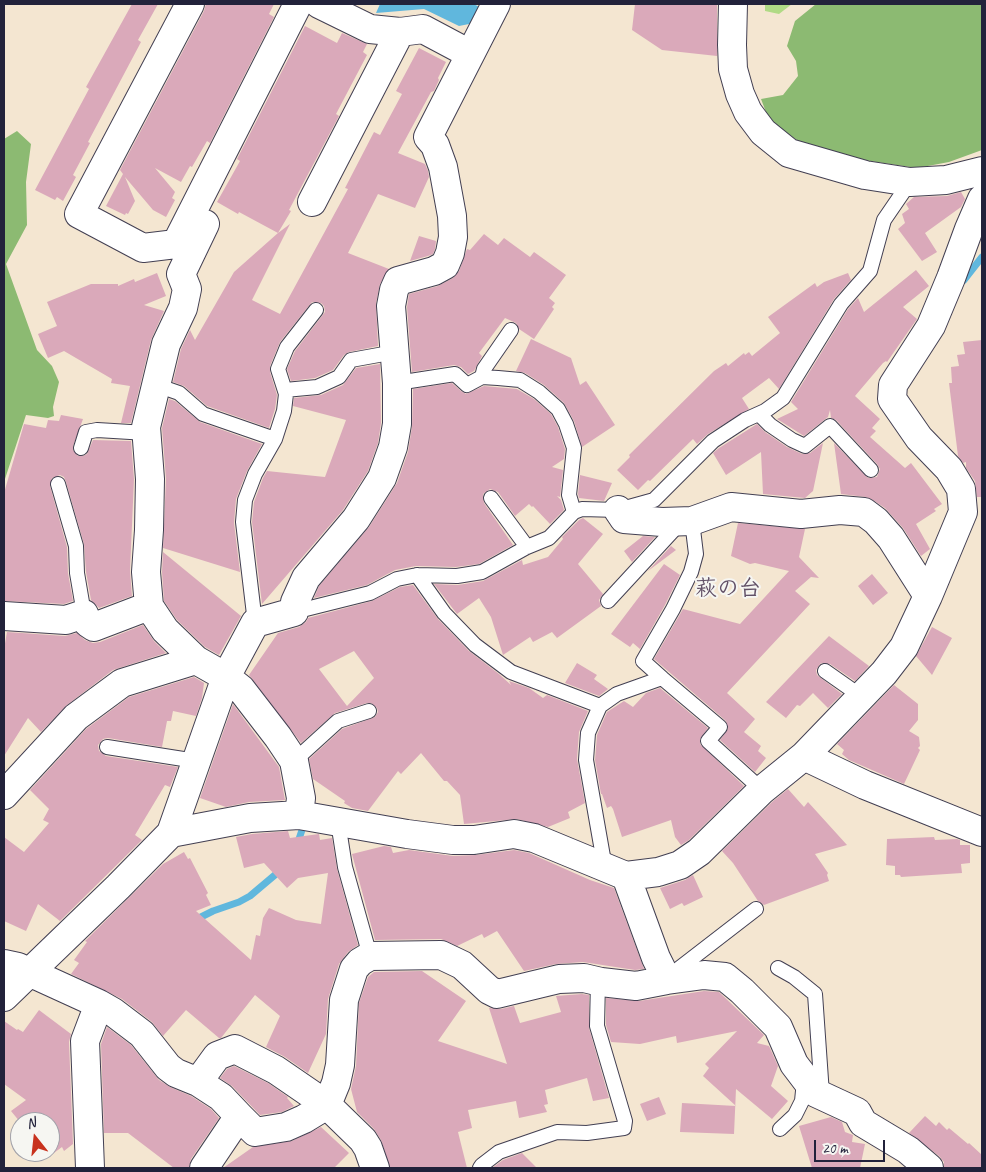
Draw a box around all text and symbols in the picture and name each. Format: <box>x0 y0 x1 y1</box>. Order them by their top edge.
district label: 萩の台 <box>695 576 761 602</box>
north arrow <box>10 1112 60 1162</box>
text: N <box>24 1114 38 1132</box>
scale bar <box>816 1130 887 1162</box>
text: 20 m <box>822 1139 848 1158</box>

